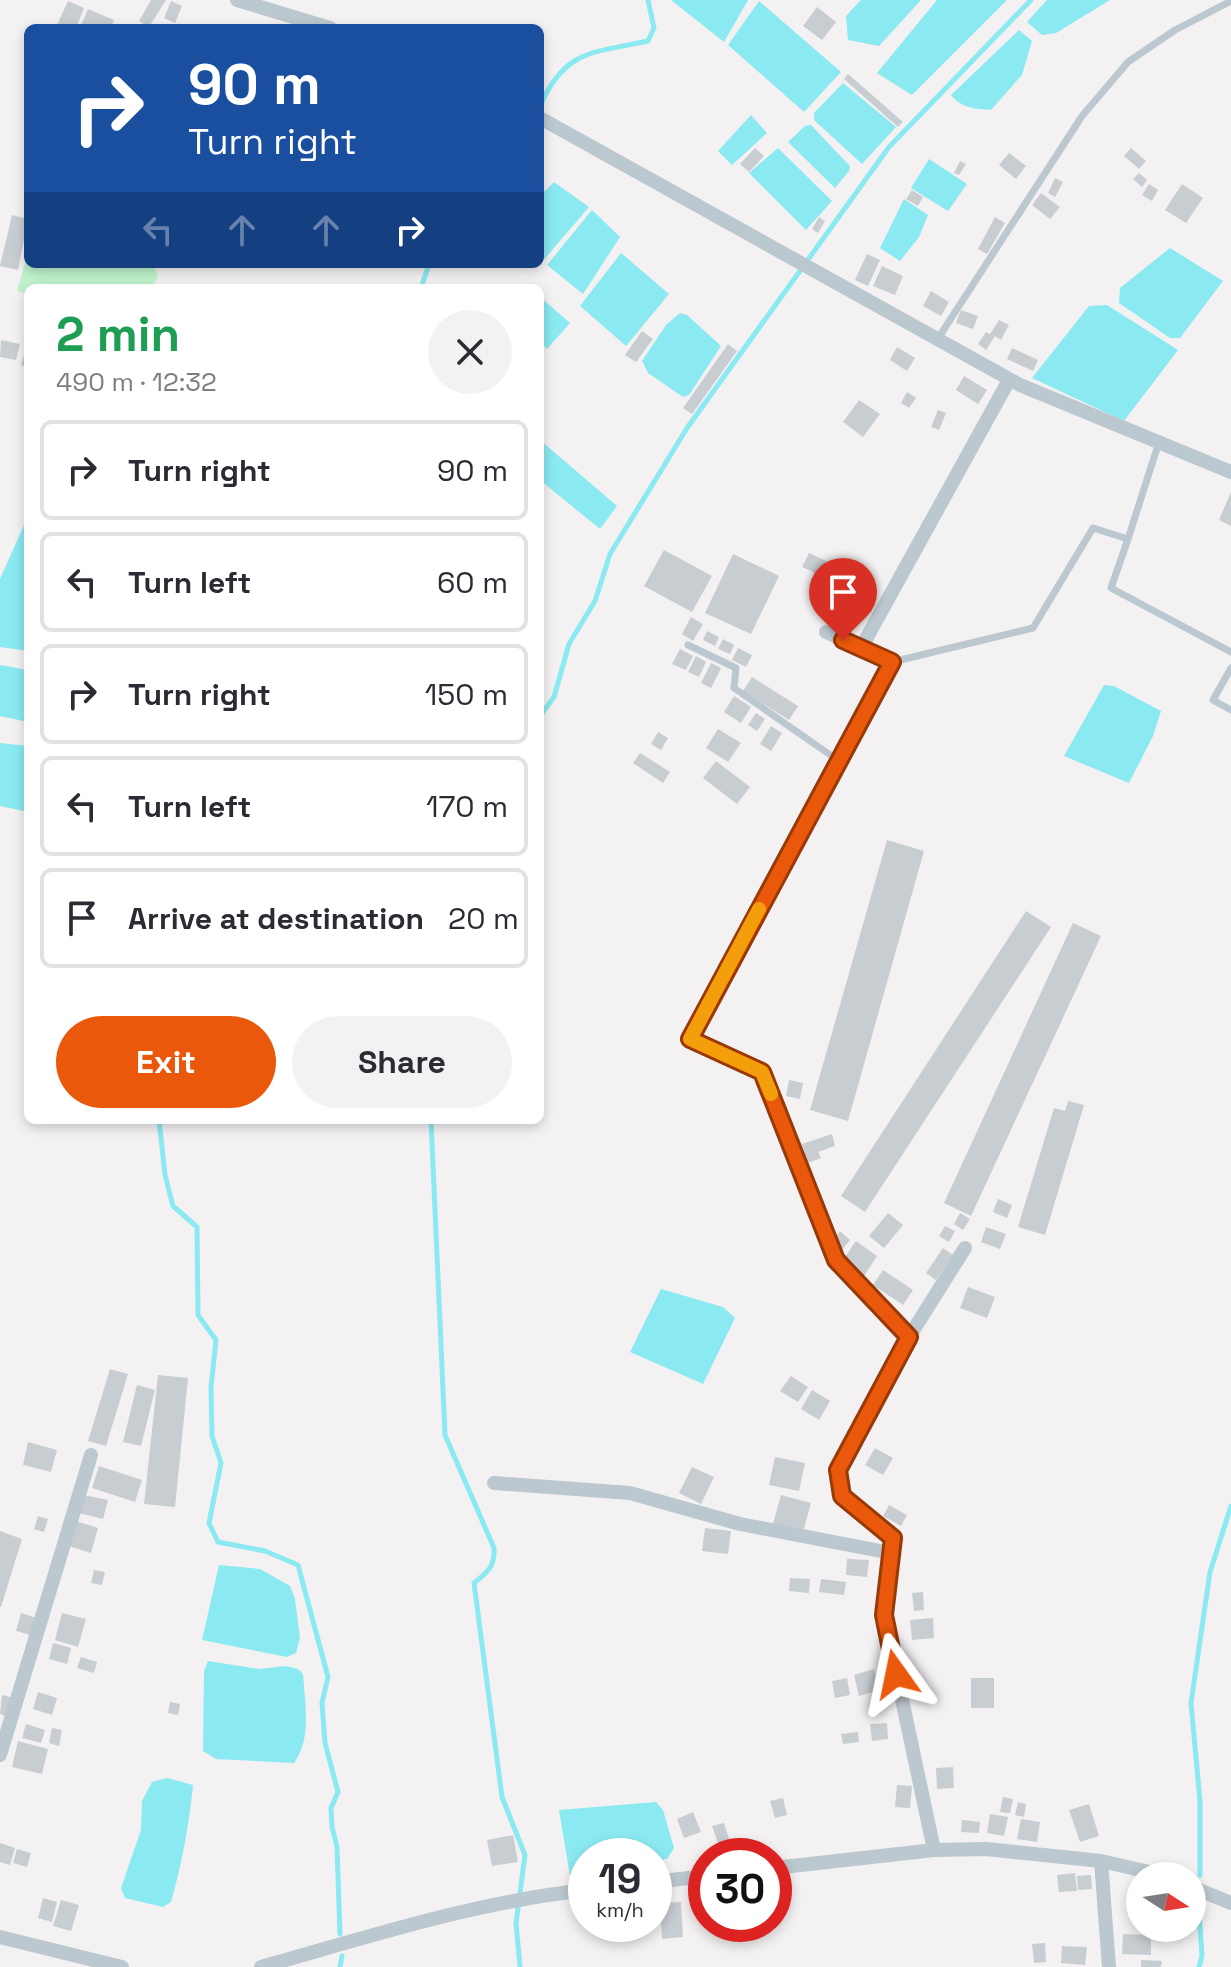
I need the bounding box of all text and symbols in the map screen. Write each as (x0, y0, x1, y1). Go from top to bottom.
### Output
text: 90 m (188, 49, 321, 120)
icon: right (56, 56, 160, 160)
text: Turn right (188, 119, 357, 165)
icon: left (136, 208, 180, 252)
icon: ahead (220, 208, 264, 252)
icon: ahead (304, 208, 348, 252)
icon: right (388, 208, 432, 252)
text: 2 min (56, 304, 180, 365)
button: close (428, 310, 512, 394)
text: 490 m · 12:32 (56, 365, 217, 399)
icon: right (60, 448, 104, 492)
text: Turn right (128, 451, 271, 490)
text: 90 m (437, 451, 508, 490)
pin (809, 558, 877, 640)
icon: left (60, 560, 104, 604)
text: Turn left (128, 563, 251, 602)
text: 60 m (437, 563, 508, 602)
icon: arrive (821, 570, 865, 614)
icon: right (60, 672, 104, 716)
text: Turn right (128, 675, 271, 714)
text: 150 m (425, 675, 508, 714)
icon: left (60, 784, 104, 828)
text: Turn left (128, 787, 251, 826)
text: 170 m (426, 787, 508, 826)
icon: arrive (60, 896, 104, 940)
text: Arrive at destination (128, 899, 424, 938)
text: 20 m (448, 899, 519, 938)
button: Exit (56, 1016, 276, 1108)
button: Share (292, 1016, 512, 1108)
position arrow (854, 1632, 938, 1716)
speed limit sign: 30 (688, 1838, 792, 1942)
text: 19 (599, 1854, 641, 1905)
north arrow (1126, 1862, 1206, 1942)
map controls (1126, 1862, 1206, 1942)
text: km/h (596, 1897, 644, 1923)

